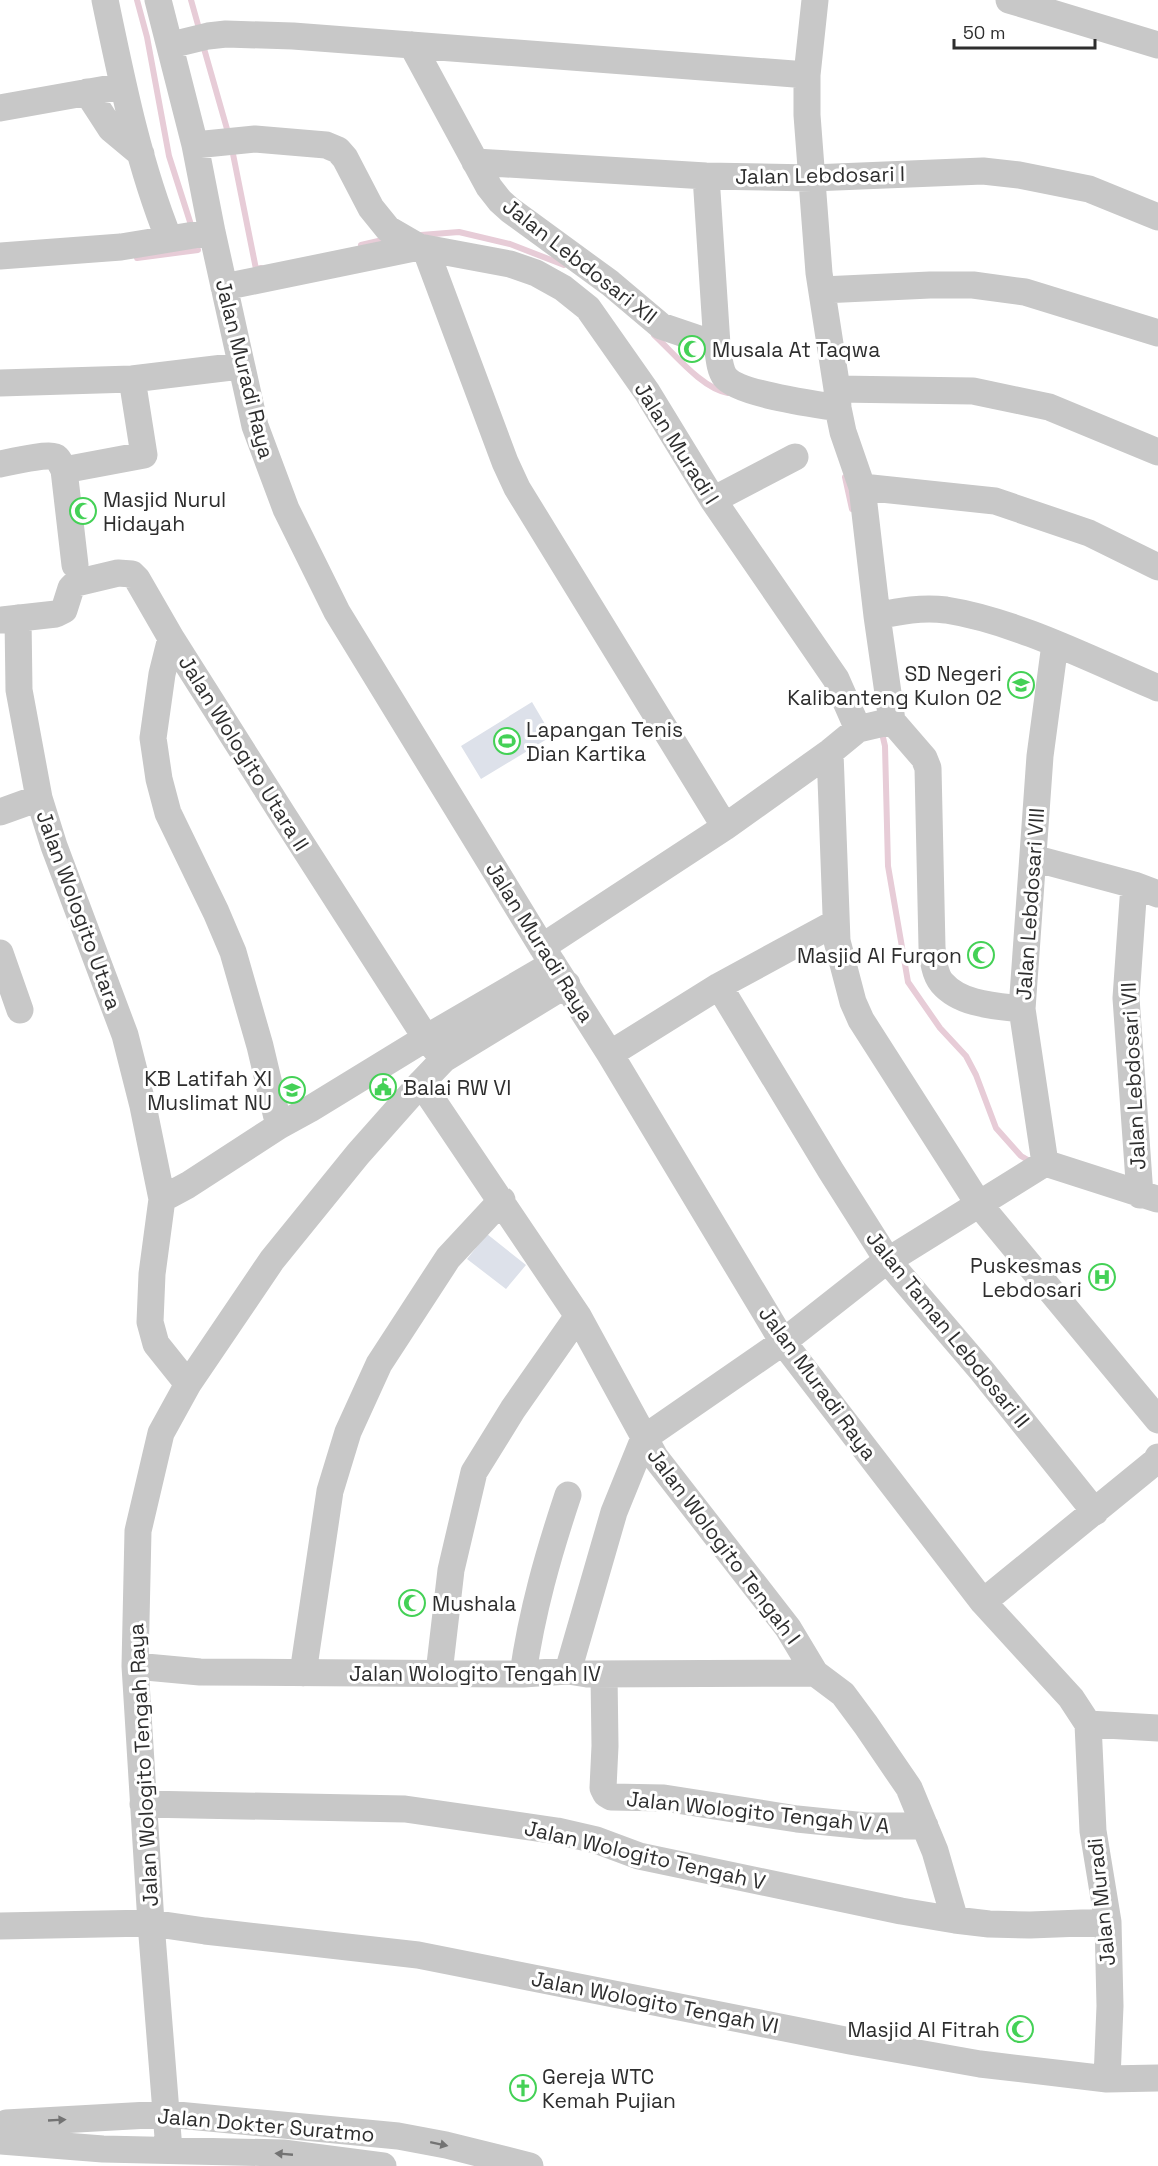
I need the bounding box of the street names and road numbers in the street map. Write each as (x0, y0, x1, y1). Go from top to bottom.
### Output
street label: Jalan Lebdosari I (735, 160, 905, 190)
street label: Jalan Lebdosari XII (497, 192, 663, 330)
street label: Jalan Muradi Raya (210, 276, 280, 462)
street label: Jalan Muradi I (629, 377, 725, 509)
street label: Jalan Wologito Utara II (173, 650, 315, 856)
street label: Jalan Wologito Utara (30, 807, 128, 1013)
street label: Jalan Lebdosari VIII (1010, 807, 1050, 1001)
street label: Jalan Muradi Raya (480, 857, 600, 1027)
street label: Jalan Lebdosari VII (1115, 982, 1151, 1170)
street label: Jalan Taman Lebdosari II (860, 1225, 1036, 1433)
street label: Jalan Muradi Raya (753, 1301, 883, 1465)
street label: Jalan Wologito Tengah I (641, 1443, 807, 1649)
street label: Jalan Wologito Tengah Raya (122, 1623, 164, 1907)
street label: Jalan Wologito Tengah IV (349, 1660, 601, 1687)
street label: Jalan Wologito Tengah V A (625, 1785, 891, 1839)
street label: Jalan Wologito Tengah V (522, 1814, 768, 1896)
street label: Jalan Muradi (1081, 1837, 1121, 1967)
street label: Jalan Wologito Tengah VI (529, 1965, 781, 2039)
street label: Jalan Dokter Suratmo (156, 2102, 376, 2148)

